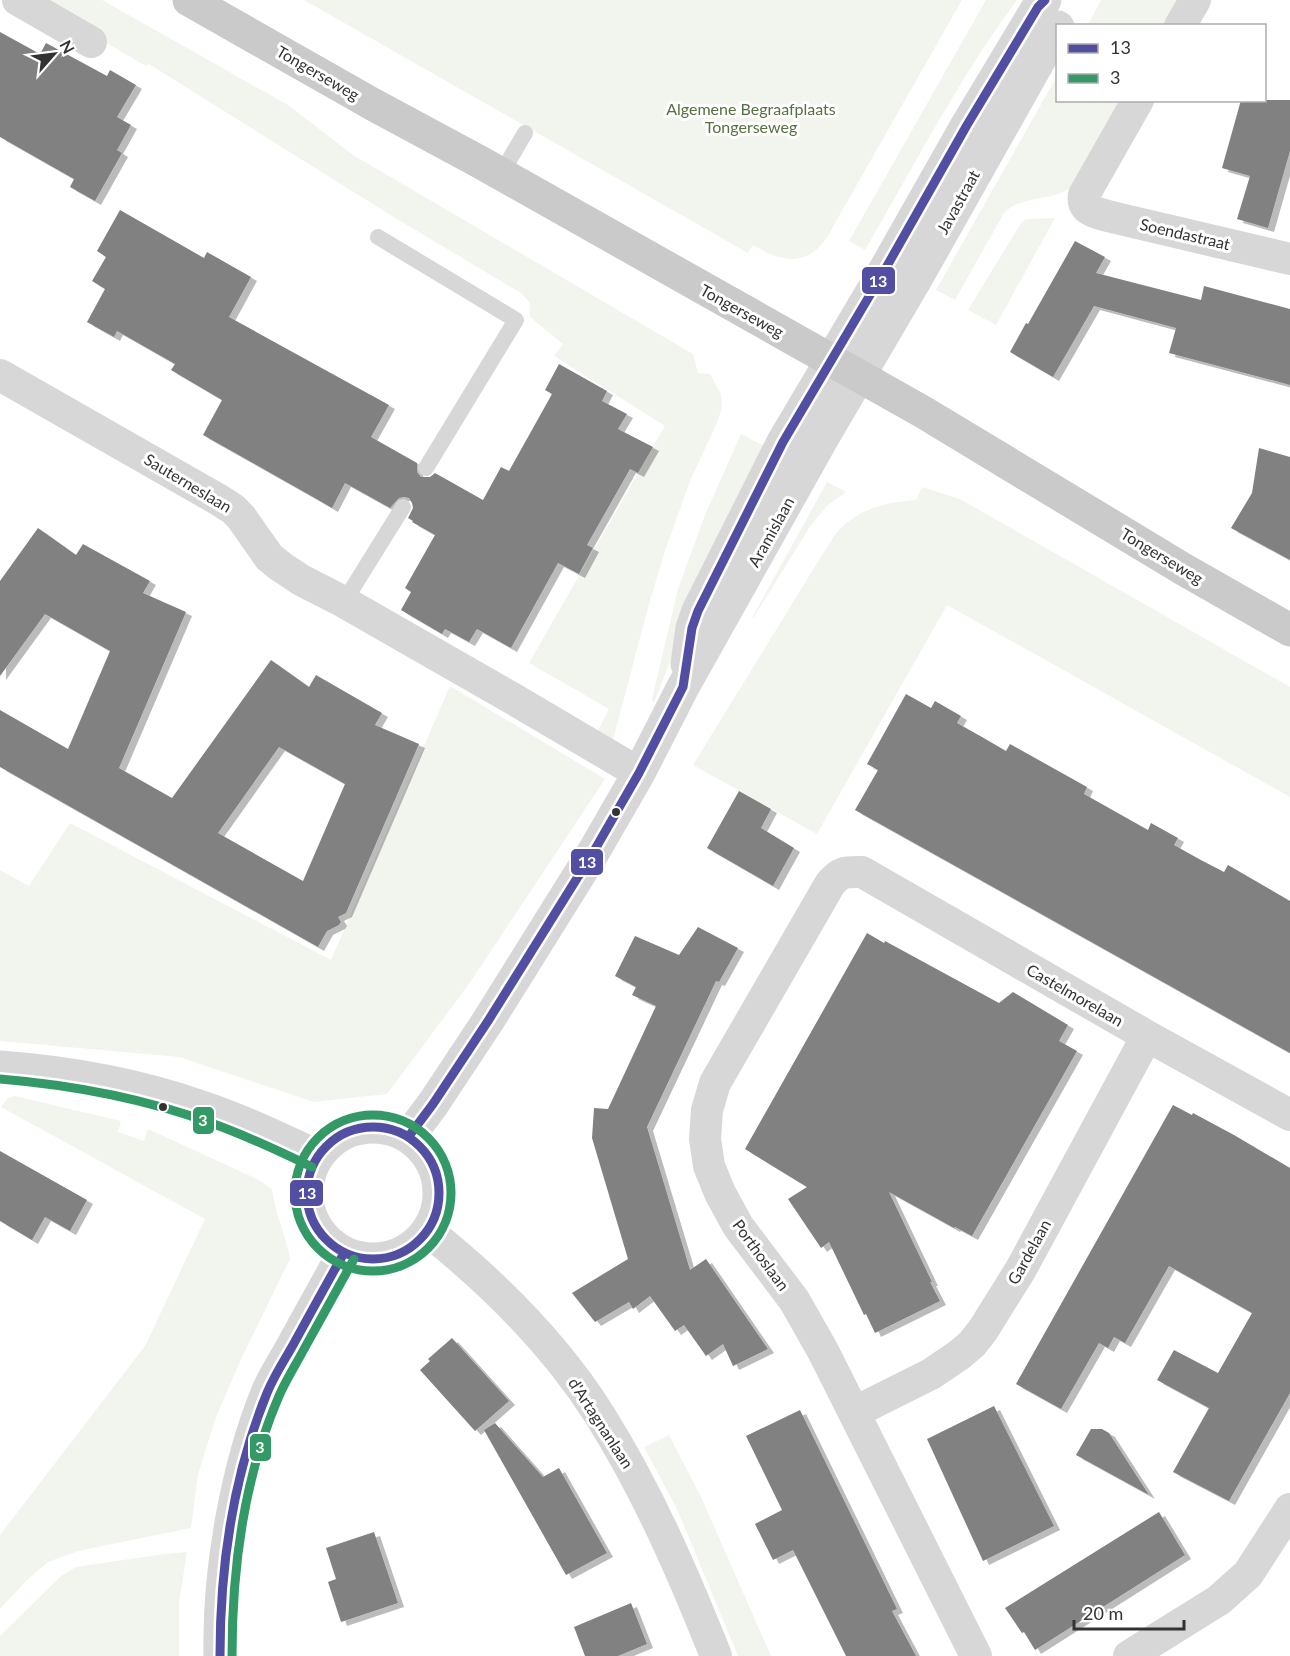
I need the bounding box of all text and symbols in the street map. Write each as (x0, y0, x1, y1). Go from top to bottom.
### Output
north arrow (24, 24, 84, 84)
legend (1056, 24, 1266, 102)
text: 13 (1110, 36, 1131, 58)
text: N (56, 37, 79, 57)
street label: Tongerseweg (273, 41, 363, 104)
text: 3 (1110, 66, 1120, 88)
park label: Algemene Begraafplaats Tongerseweg (666, 99, 836, 136)
street label: Javastraat (932, 166, 983, 237)
street label: Soendastraat (1138, 214, 1232, 253)
line badge: 13 (861, 266, 896, 295)
text: 13 (869, 271, 887, 290)
street label: Tongerseweg (697, 280, 787, 341)
street label: Sauterneslaan (141, 449, 235, 516)
street label: Aramislaan (744, 493, 798, 570)
street label: Tongerseweg (1118, 524, 1207, 588)
unlabelled marker (610, 806, 622, 818)
line badge: 13 (570, 848, 604, 876)
text: 13 (578, 852, 596, 871)
street label: Castelmorelaan (1024, 959, 1127, 1030)
unlabelled marker (157, 1101, 169, 1113)
line badge: 3 (192, 1106, 215, 1135)
text: 3 (198, 1110, 208, 1129)
line badge: 13 (289, 1179, 324, 1207)
text: 13 (298, 1183, 316, 1202)
street label: Porthoslaan (729, 1215, 794, 1294)
street label: Gardelaan (1003, 1216, 1054, 1287)
street label: d'Artagnanlaan (565, 1374, 638, 1472)
line badge: 3 (249, 1433, 272, 1462)
text: 3 (255, 1437, 265, 1456)
scale bar (1074, 1593, 1184, 1631)
text: 20 m (1083, 1602, 1123, 1624)

